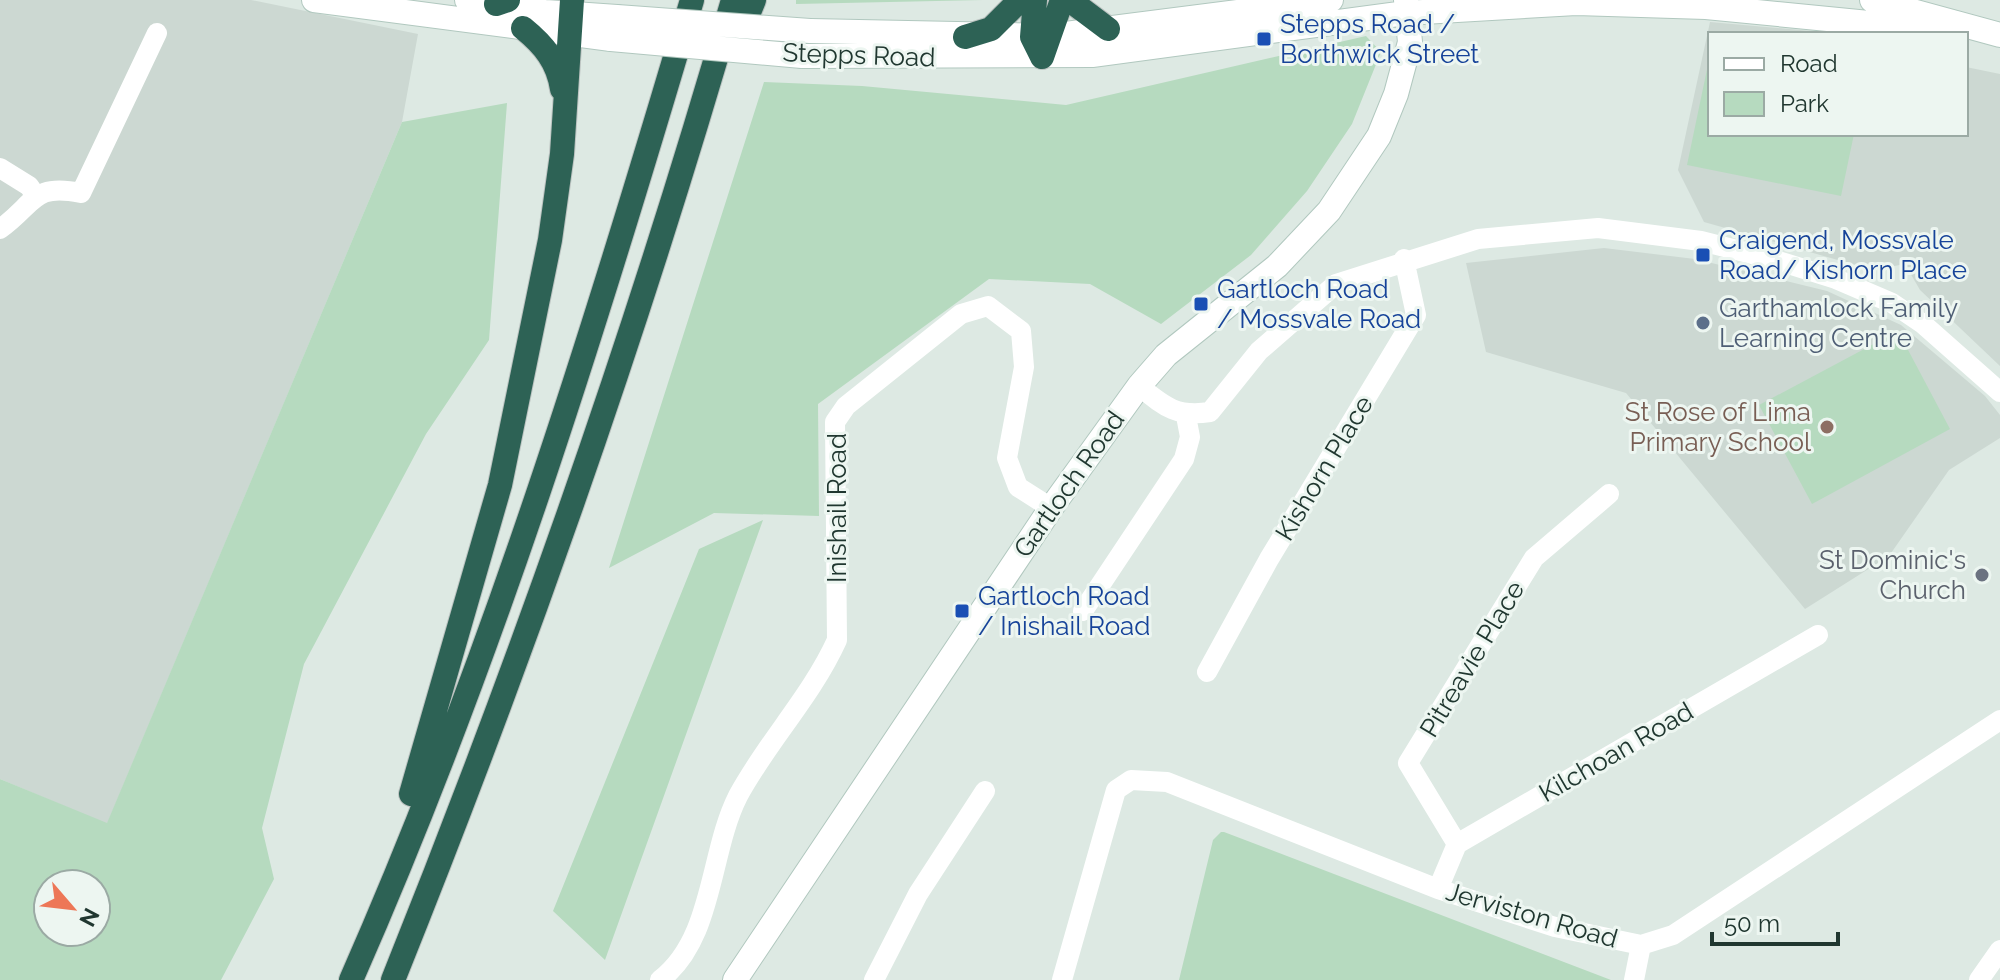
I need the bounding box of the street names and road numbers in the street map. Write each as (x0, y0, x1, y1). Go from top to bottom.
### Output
street label: Stepps Road (782, 37, 936, 73)
street label: Kishorn Place (1269, 390, 1379, 546)
street label: Gartloch Road (1008, 405, 1130, 563)
street label: Inishail Road (822, 433, 852, 583)
street label: Pitreavie Place (1414, 576, 1530, 742)
street label: Kilchoan Road (1534, 696, 1698, 808)
street label: Jerviston Road (1443, 876, 1621, 954)

